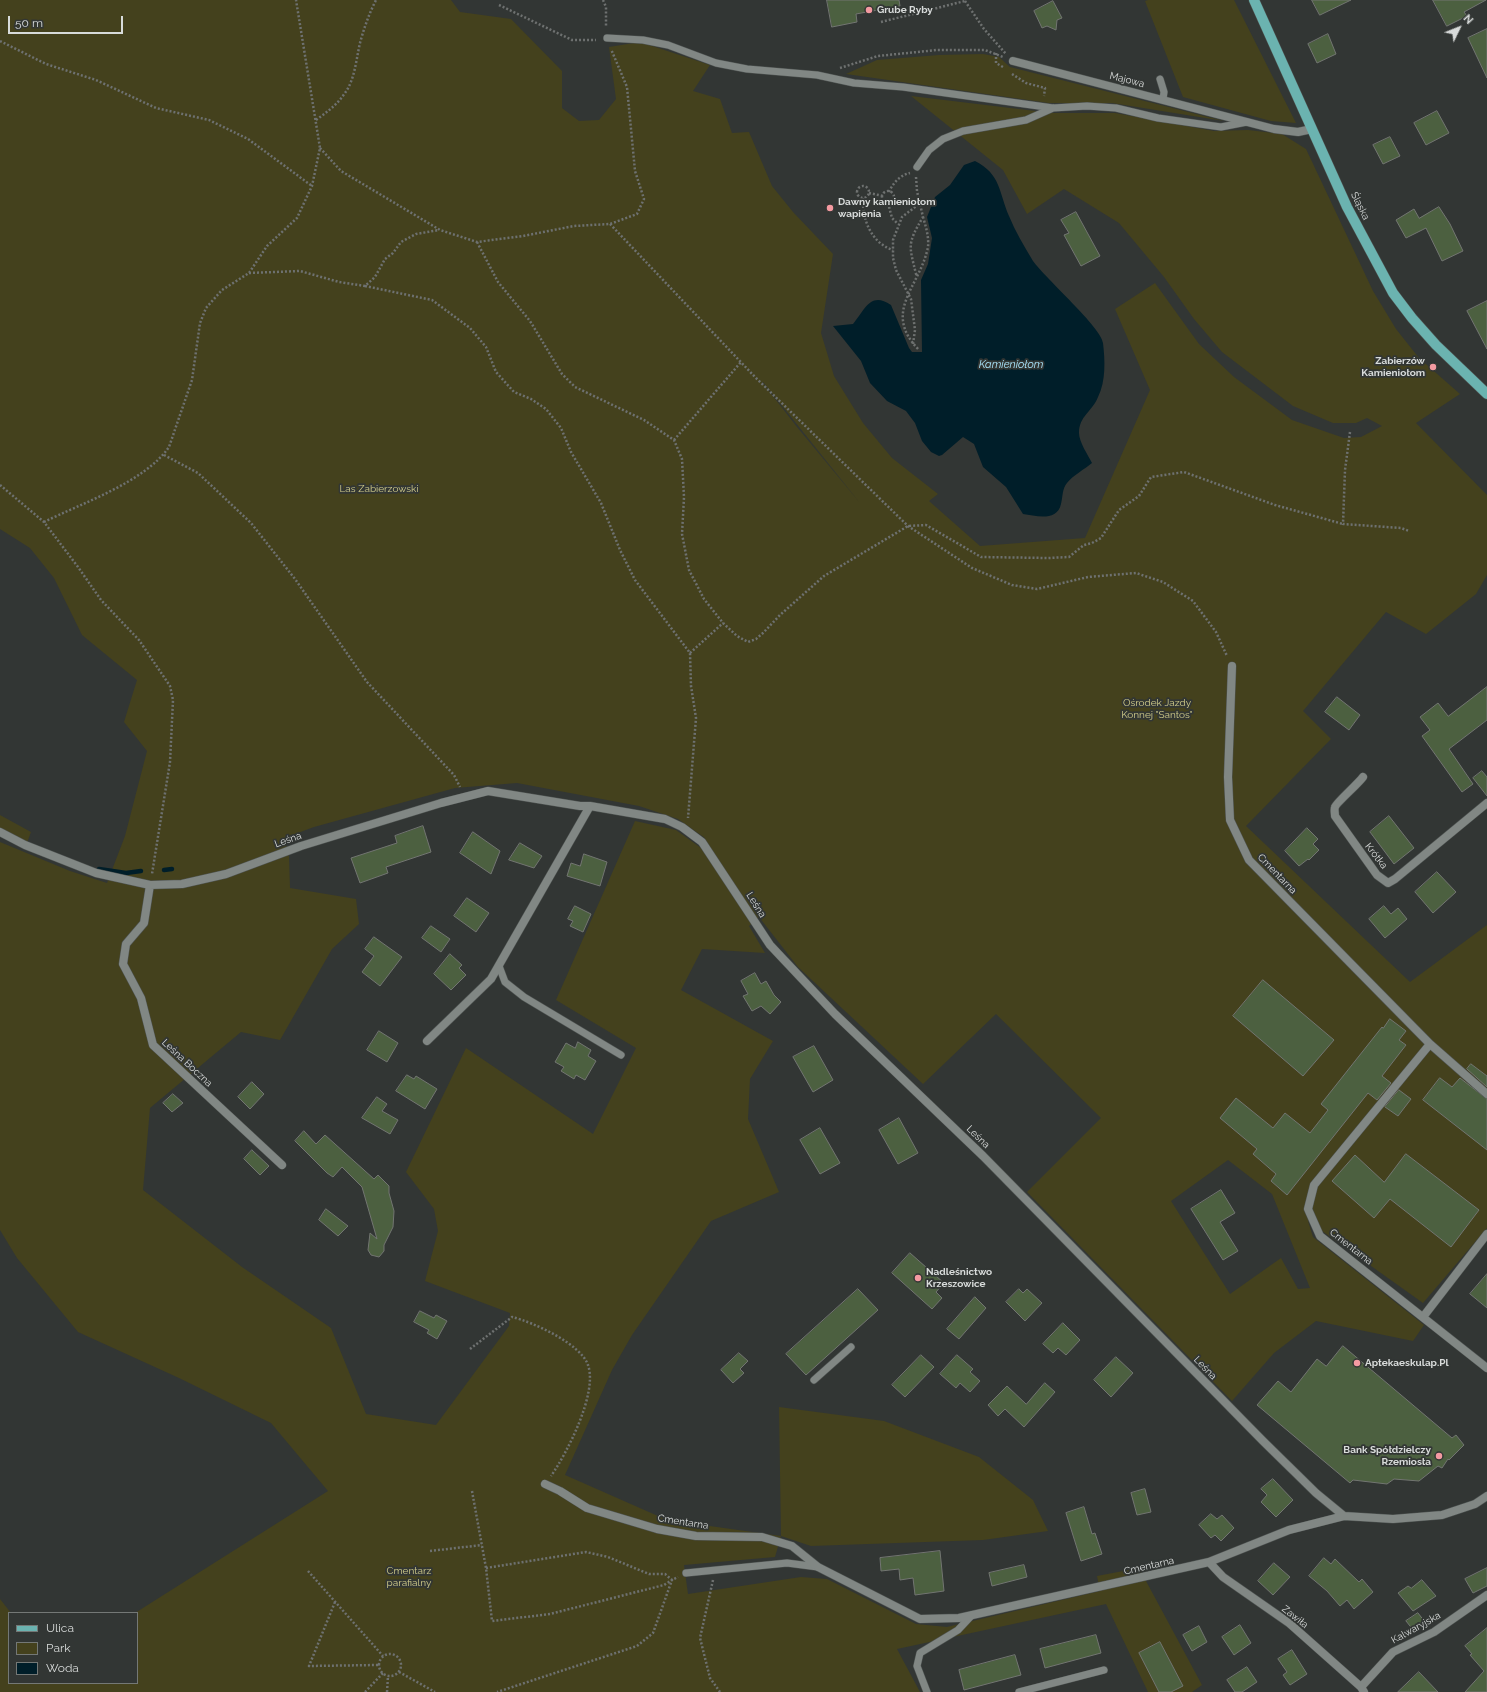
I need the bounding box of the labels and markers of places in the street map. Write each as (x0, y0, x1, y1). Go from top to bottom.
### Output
place label: Grube Ryby (877, 4, 933, 16)
marker: Grube Ryby (864, 5, 874, 15)
place label: Dawny kamieniołom wapienia (838, 196, 935, 220)
marker: Dawny kamieniołom wapienia (825, 203, 835, 213)
place label: Zabierzów Kamieniołom (1361, 355, 1425, 378)
marker: Zabierzów Kamieniołom (1428, 362, 1438, 372)
place label: Nadleśnictwo Krzeszowice (926, 1266, 992, 1290)
marker: Nadleśnictwo Krzeszowice (913, 1273, 923, 1283)
place label: Aptekaeskulap.Pl (1365, 1357, 1449, 1369)
marker: Aptekaeskulap.Pl (1352, 1358, 1362, 1368)
place label: Bank Spółdzielczy Rzemiosła (1343, 1444, 1431, 1468)
marker: Bank Spółdzielczy Rzemiosła (1434, 1451, 1444, 1461)

